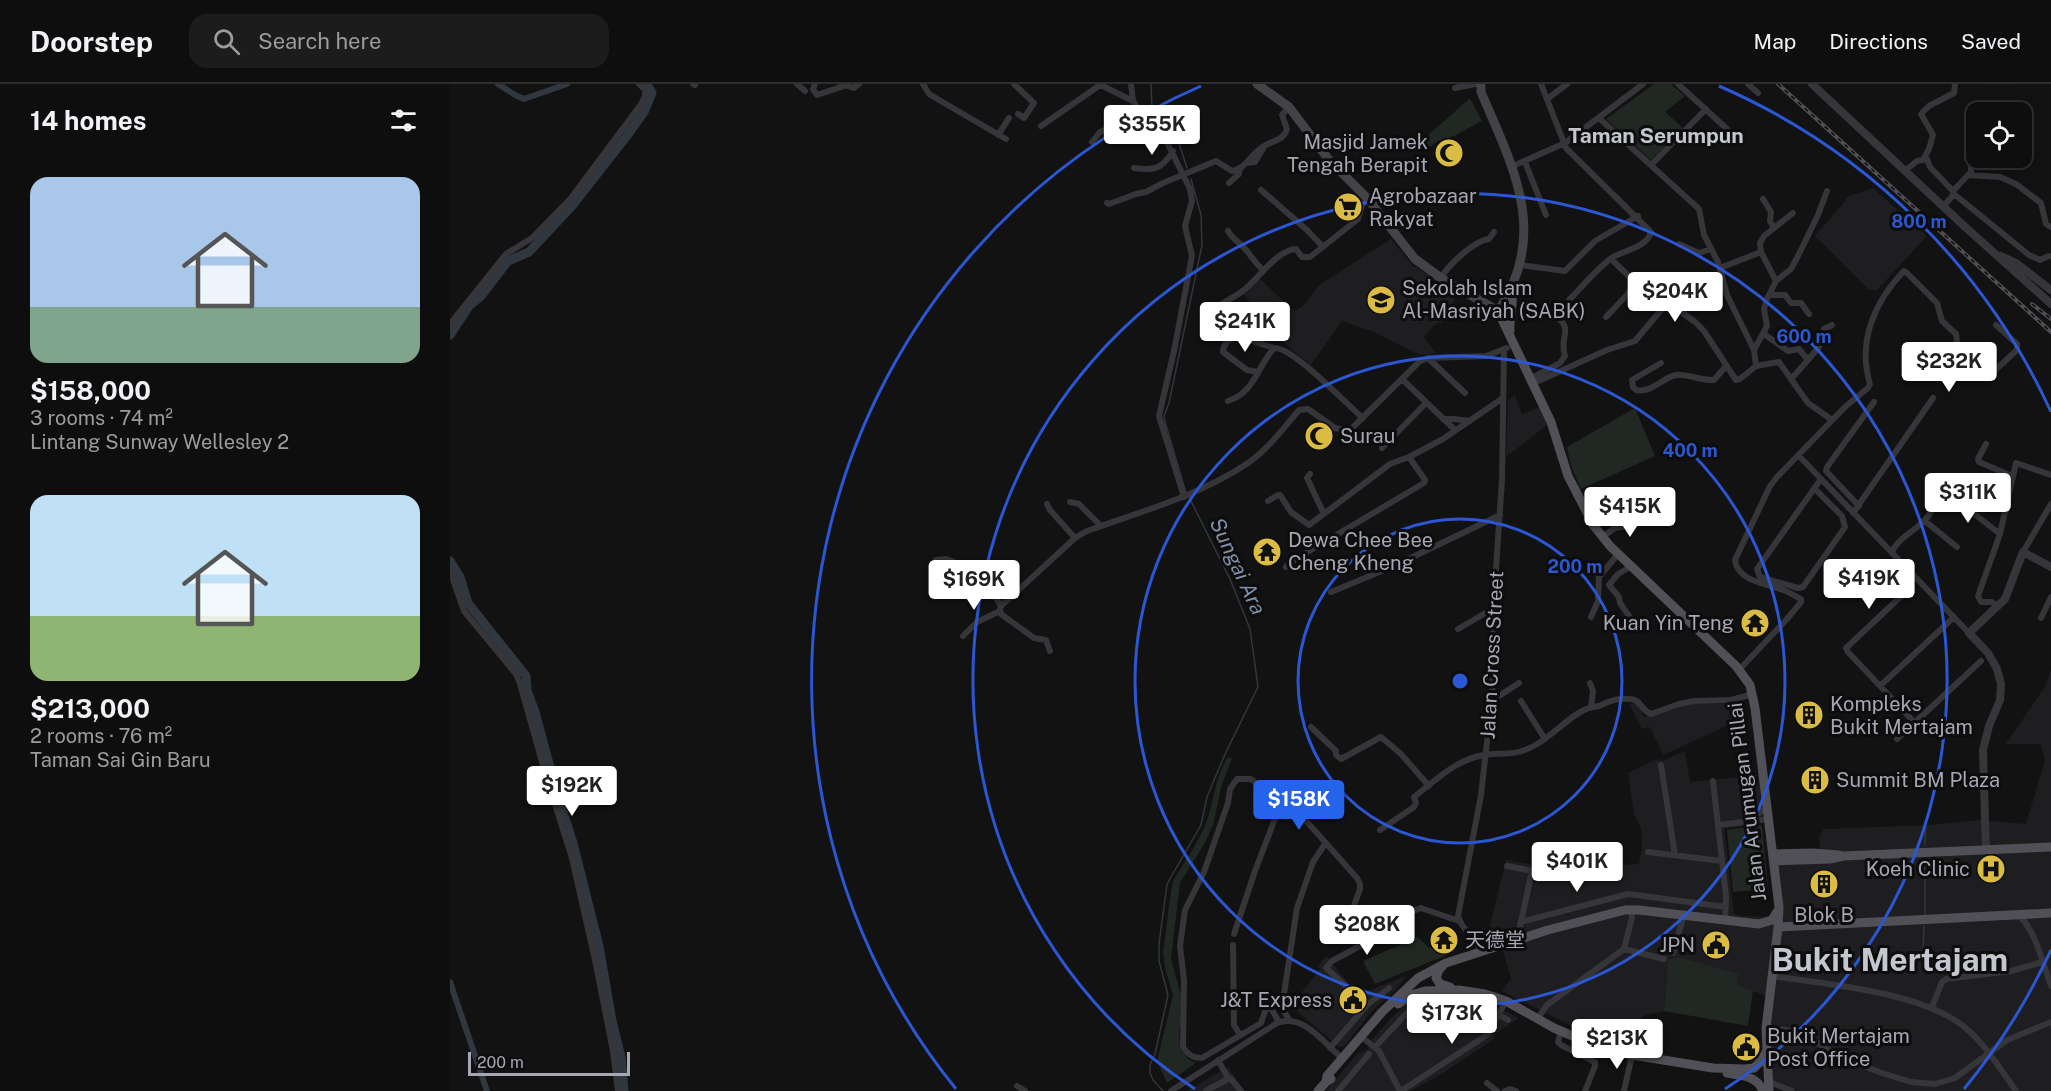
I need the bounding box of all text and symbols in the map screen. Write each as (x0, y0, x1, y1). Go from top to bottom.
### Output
search box (189, 14, 609, 68)
text: Doorstep (30, 25, 153, 58)
icon: search (210, 25, 243, 58)
text: Search here (258, 28, 381, 54)
text: Map (1754, 29, 1796, 54)
text: Directions (1829, 29, 1928, 54)
text: Saved (1961, 29, 2021, 54)
map controls (1966, 102, 2032, 168)
button: locate (1966, 102, 2032, 168)
icon: filters (387, 104, 420, 137)
text: 14 homes (30, 105, 146, 136)
pin: $355K (1110, 105, 1194, 156)
text: $355K (1118, 112, 1186, 136)
district label: Taman Serumpun (1568, 123, 1744, 148)
place label: Masjid Jamek Tengah Berapit (1287, 130, 1428, 177)
mosque icon: Masjid Jamek Tengah Berapit (1433, 137, 1465, 169)
place label: Agrobazaar Rakyat (1369, 184, 1477, 231)
supermarket icon: Agrobazaar Rakyat (1332, 191, 1364, 223)
text: 800 m (1891, 211, 1947, 232)
icon: home (171, 216, 279, 324)
pin: $204K (1633, 272, 1717, 323)
place label: Sekolah Islam Al-Masriyah (SABK) (1402, 276, 1586, 323)
text: $204K (1642, 279, 1708, 303)
school or university icon: Sekolah Islam Al-Masriyah (SABK) (1365, 284, 1397, 316)
pin: $241K (1203, 302, 1287, 353)
text: $241K (1214, 309, 1276, 333)
text: 600 m (1776, 326, 1832, 347)
pin: $232K (1907, 342, 1991, 393)
text: $232K (1916, 349, 1982, 373)
text: $158,000 (30, 375, 151, 406)
text: 3 rooms · 74 m² (30, 406, 173, 430)
mosque icon: Surau (1303, 420, 1335, 452)
place label: Surau (1340, 424, 1395, 448)
text: Lintang Sunway Wellesley 2 (30, 430, 289, 454)
text: 400 m (1662, 440, 1718, 461)
pin: $311K (1926, 473, 2010, 524)
text: $311K (1939, 480, 1997, 504)
pin: $415K (1588, 487, 1672, 538)
text: $415K (1598, 494, 1662, 518)
water label: Sungai Ara (1205, 514, 1271, 618)
place label: Dewa Chee Bee Cheng Kheng (1288, 528, 1433, 575)
icon: home (171, 534, 279, 642)
temple icon: Dewa Chee Bee Cheng Kheng (1251, 536, 1283, 568)
text: 200 m (1548, 556, 1602, 577)
pin: $419K (1827, 559, 1911, 610)
pin: $169K (932, 560, 1016, 611)
text: $419K (1838, 566, 1900, 590)
text: $169K (943, 567, 1005, 591)
street label: Jalan Cross Street (1476, 570, 1508, 740)
temple icon: Kuan Yin Teng (1739, 607, 1771, 639)
place label: Kuan Yin Teng (1603, 611, 1734, 635)
centre of rings (1450, 671, 1470, 691)
place label: Kompleks Bukit Mertajam (1830, 692, 1973, 739)
text: $213,000 (30, 693, 150, 724)
building icon: Kompleks Bukit Mertajam (1793, 699, 1825, 731)
street label: Jalan Arumugan Pillai (1723, 701, 1771, 903)
text: 2 rooms · 76 m² (30, 724, 172, 748)
text: Taman Sai Gin Baru (30, 748, 211, 772)
building icon: Summit BM Plaza (1799, 764, 1831, 796)
pin: $192K (530, 766, 614, 817)
place label: Summit BM Plaza (1836, 768, 2000, 792)
text: $192K (541, 773, 603, 797)
pin: $158K (1257, 780, 1341, 831)
text: $158K (1267, 787, 1331, 811)
pin: $401K (1535, 842, 1619, 893)
text: $401K (1546, 849, 1608, 873)
hospital icon: Koeh Clinic (1975, 853, 2007, 885)
place label: Koeh Clinic (1866, 857, 1970, 881)
building icon: Blok B (1808, 868, 1840, 900)
place label: Blok B (1794, 903, 1854, 927)
pin: $208K (1325, 905, 1409, 956)
text: $208K (1334, 912, 1400, 936)
temple icon: 天德堂 (1428, 924, 1460, 956)
place label: 天德堂 (1465, 928, 1525, 952)
public building icon: JPN (1700, 929, 1732, 961)
place label: JPN (1659, 933, 1695, 957)
district label: Bukit Mertajam (1772, 941, 2008, 978)
public building icon: J&T Express (1337, 984, 1369, 1016)
place label: J&T Express (1220, 988, 1332, 1012)
pin: $173K (1410, 994, 1494, 1045)
text: $173K (1421, 1001, 1483, 1025)
pin: $213K (1575, 1019, 1659, 1070)
place label: Bukit Mertajam Post Office (1767, 1024, 1910, 1071)
text: $213K (1586, 1026, 1648, 1050)
public building icon: Bukit Mertajam Post Office (1730, 1031, 1762, 1063)
scale bar (468, 1049, 630, 1076)
text: 200 m (477, 1053, 524, 1072)

